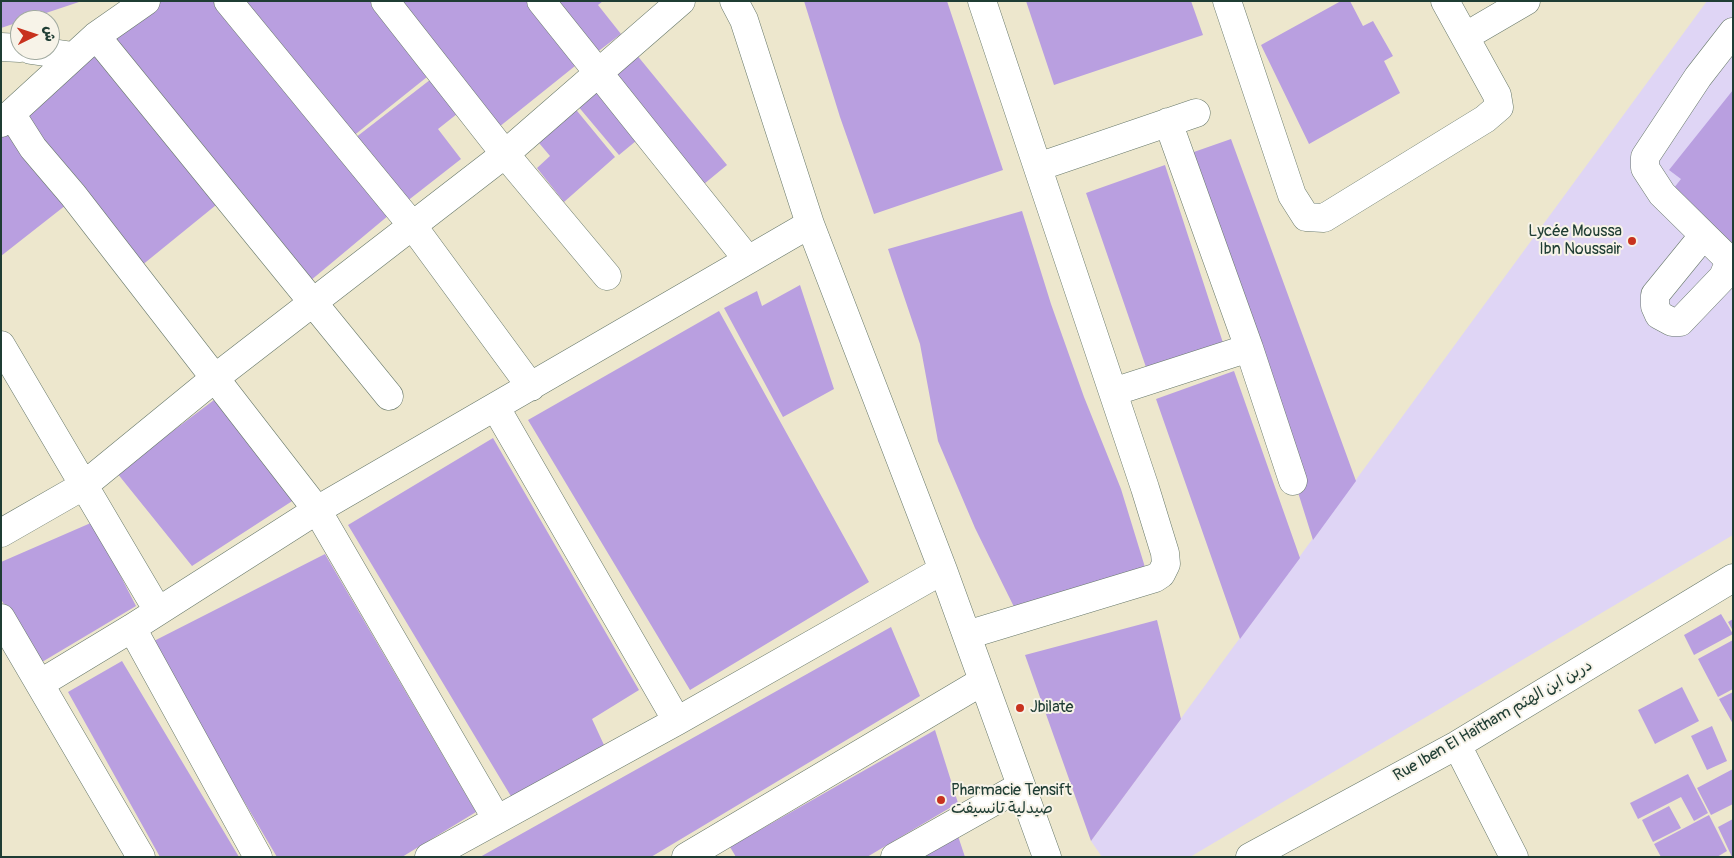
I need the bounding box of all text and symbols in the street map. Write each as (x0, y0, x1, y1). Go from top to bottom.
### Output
north arrow (10, 10, 60, 60)
text: ش (40, 26, 58, 42)
place label: Lycée Moussa Ibn Noussair (1528, 222, 1622, 260)
marker: Lycée Moussa Ibn Noussair (1626, 235, 1638, 247)
street label: Rue Iben El Haitham دربن ابن الهثم (1390, 656, 1596, 786)
place label: Jbilate (1030, 698, 1073, 718)
marker: Jbilate (1014, 702, 1026, 714)
place label: Pharmacie Tensift صيدلية تانسيفت (951, 781, 1072, 819)
marker: Pharmacie Tensift صيدلية تانسيفت (935, 794, 947, 806)

